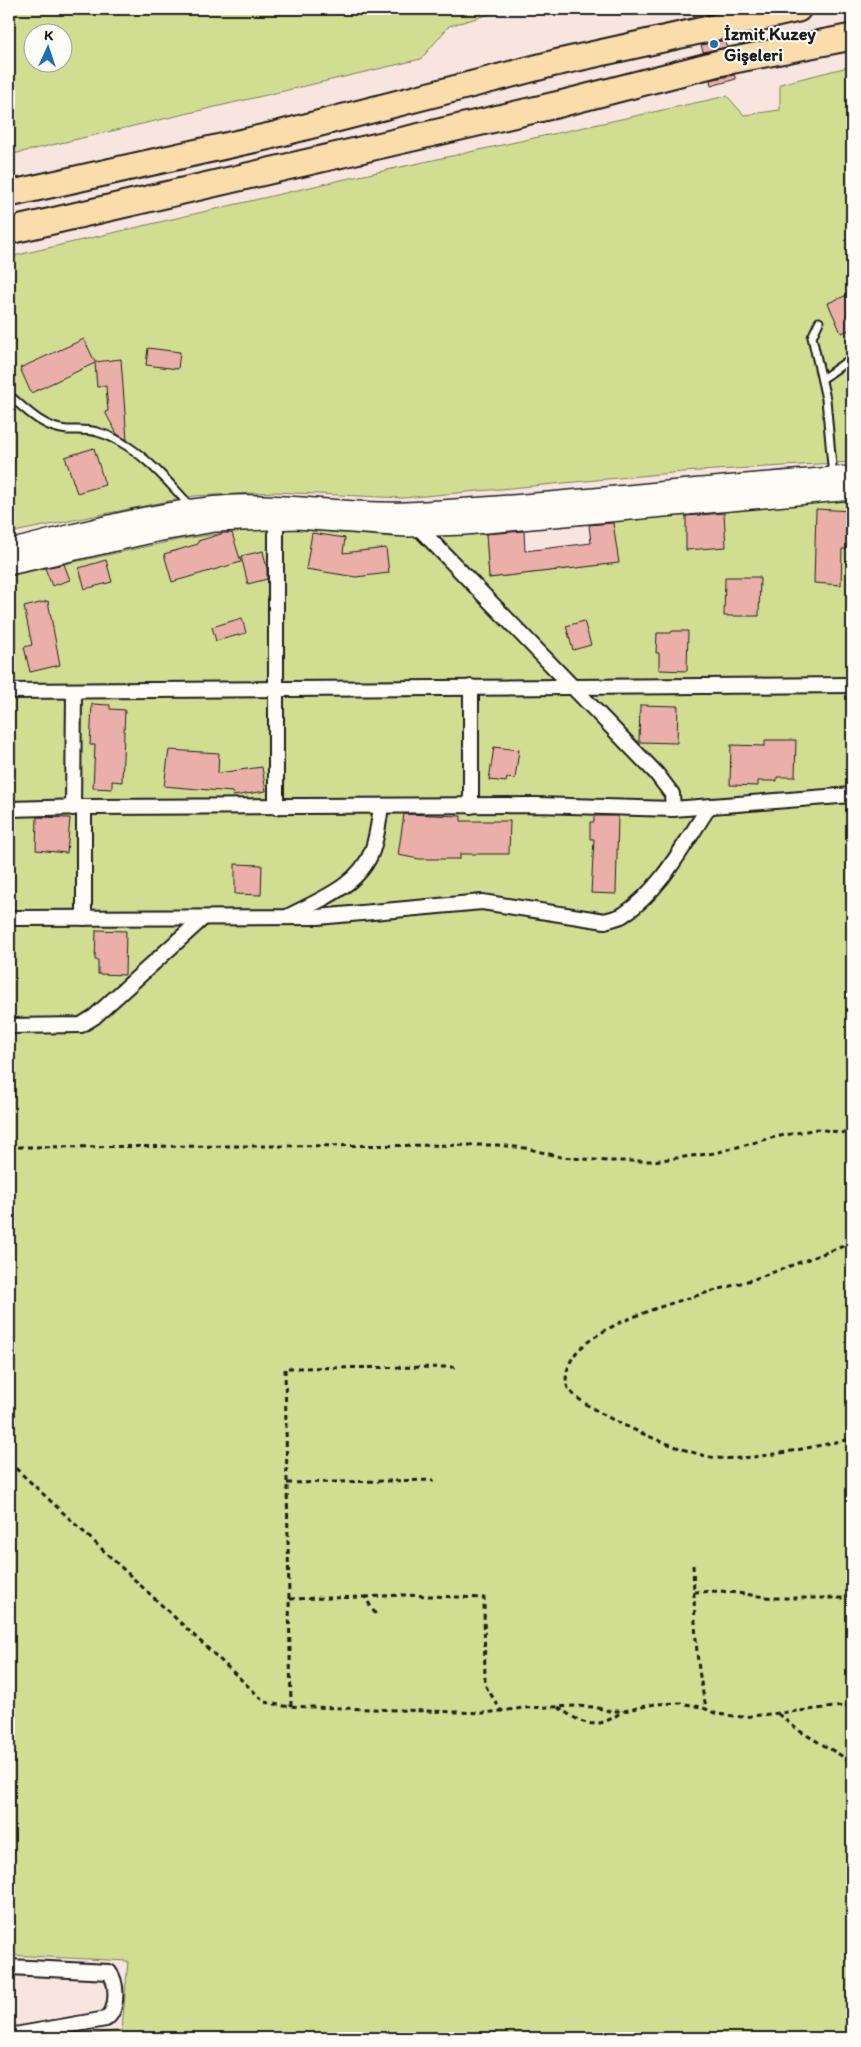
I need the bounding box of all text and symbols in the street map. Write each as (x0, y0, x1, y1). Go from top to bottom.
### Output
north arrow (22, 22, 72, 72)
place label: İzmit Kuzey Gişeleri (724, 23, 816, 66)
text: K (44, 27, 55, 44)
marker: İzmit Kuzey Gişeleri (708, 38, 720, 50)

